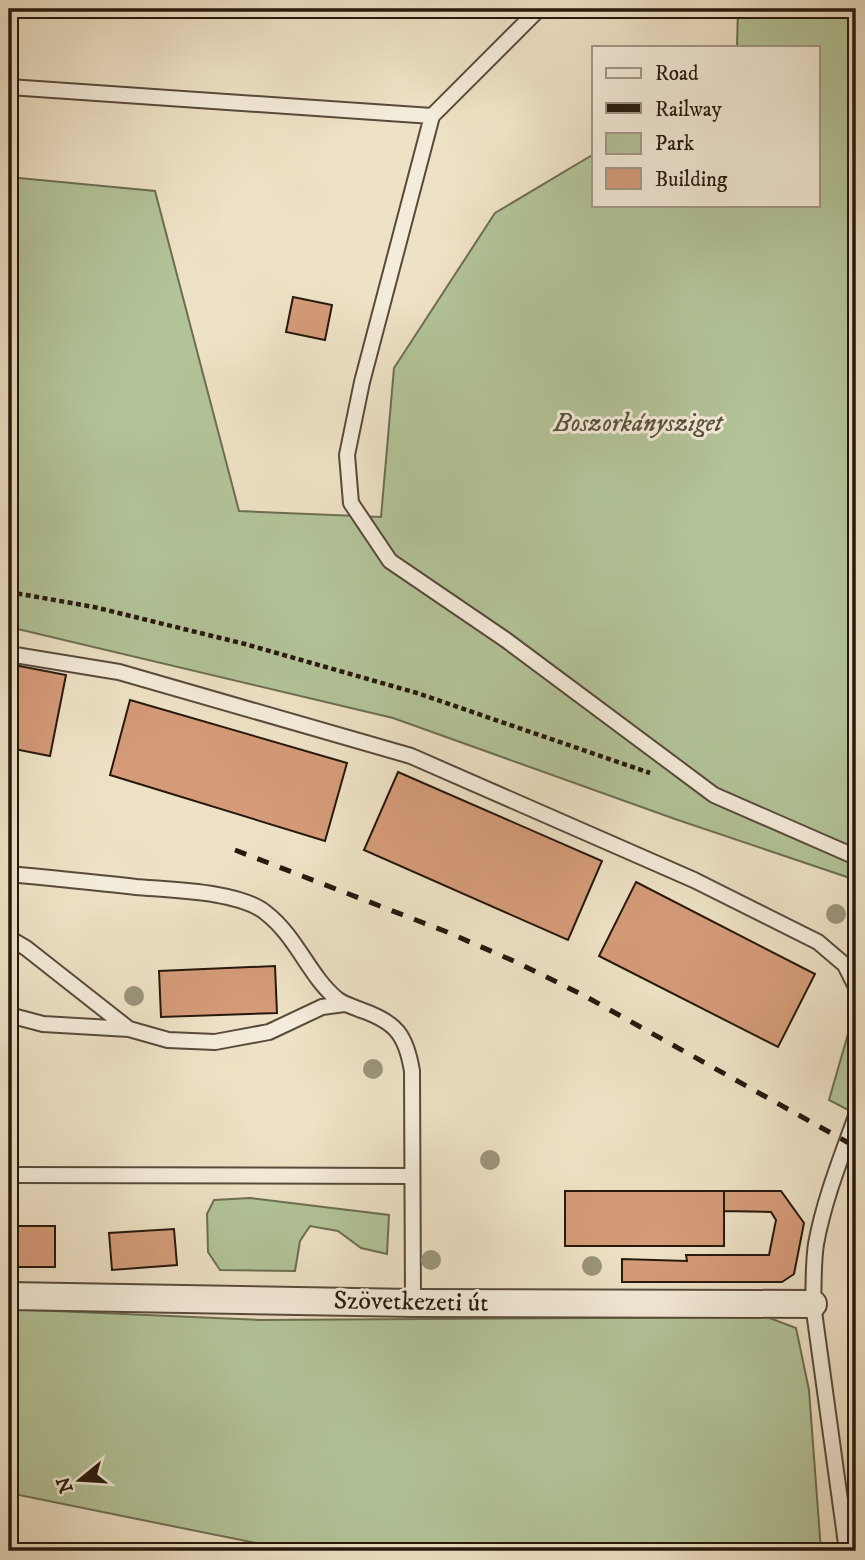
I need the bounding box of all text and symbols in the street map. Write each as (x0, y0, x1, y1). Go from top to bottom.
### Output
legend (592, 46, 820, 206)
text: Road (655, 61, 699, 87)
text: Railway (655, 97, 723, 123)
text: Park (655, 131, 695, 157)
text: Building (655, 167, 728, 193)
park label: Boszorkánysziget (553, 407, 725, 440)
street label: Szövetkezeti út (333, 1284, 489, 1320)
north arrow (46, 1444, 116, 1514)
text: N (52, 1473, 79, 1496)

